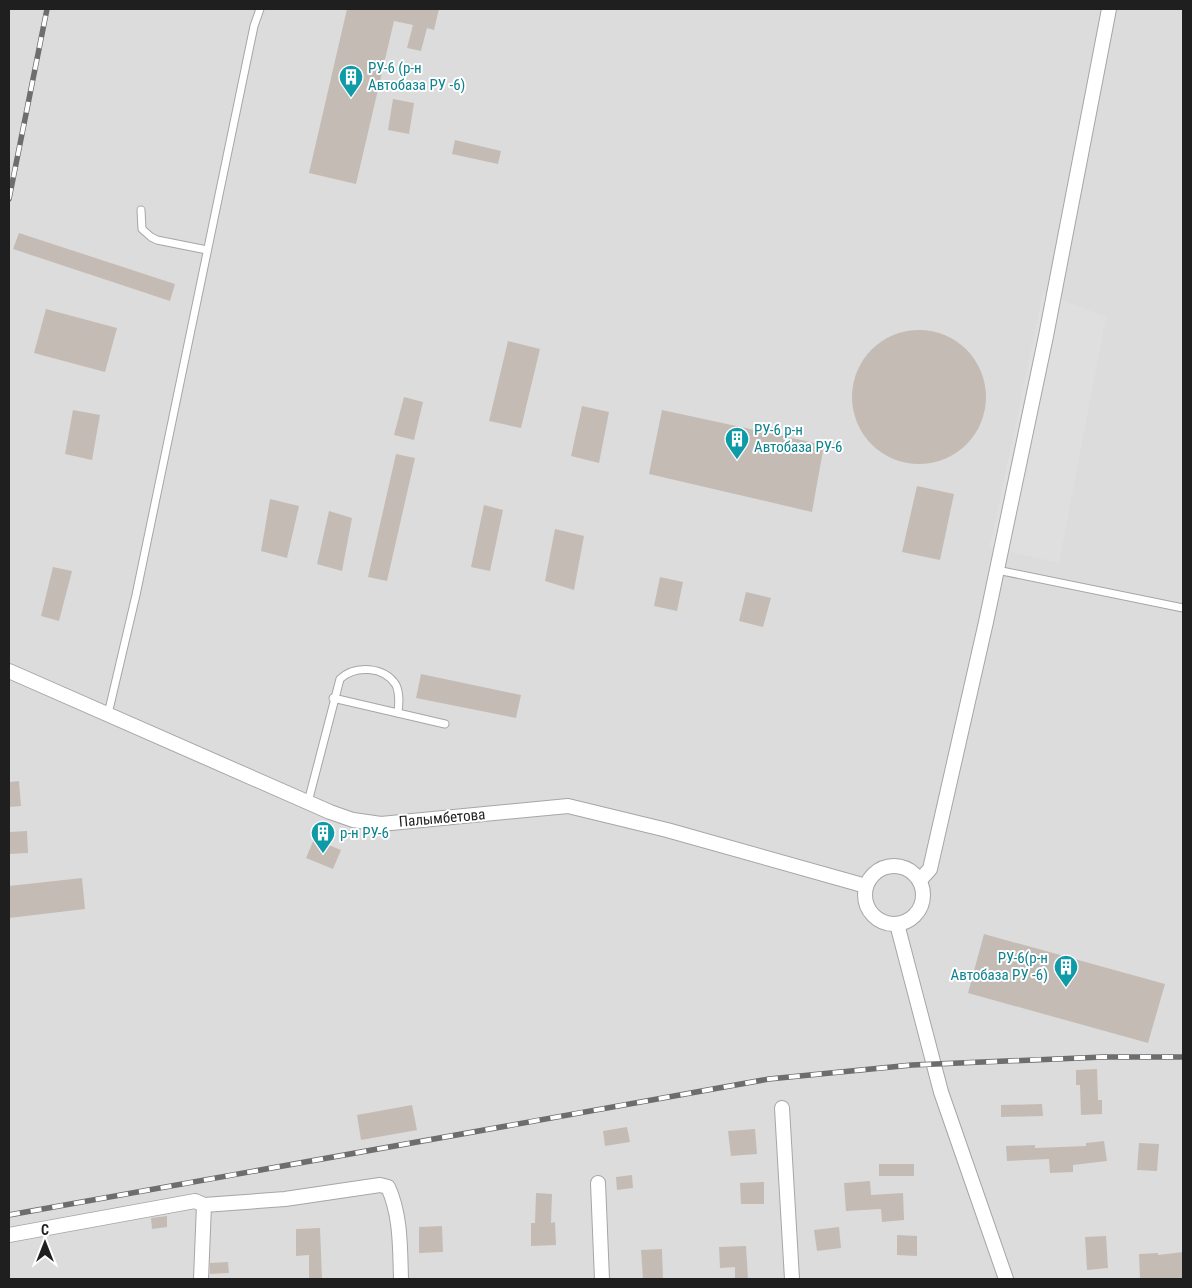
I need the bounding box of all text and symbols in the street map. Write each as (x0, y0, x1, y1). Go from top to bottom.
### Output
place label: РУ-6 (р-н Автобаза РУ -6) (368, 59, 465, 94)
building icon: РУ-6 (р-н Автобаза РУ -6) (338, 64, 364, 98)
place label: РУ-6 р-н Автобаза РУ-6 (754, 421, 842, 456)
building icon: РУ-6 р-н Автобаза РУ-6 (724, 426, 750, 460)
street label: Палымбетова (398, 805, 486, 831)
building icon: р-н РУ-6 (310, 820, 336, 854)
place label: р-н РУ-6 (340, 824, 389, 842)
place label: РУ-6(р-н Автобаза РУ -6) (951, 949, 1048, 984)
building icon: РУ-6(р-н Автобаза РУ -6) (1053, 954, 1079, 988)
north arrow (20, 1218, 70, 1268)
text: С (41, 1222, 49, 1238)

